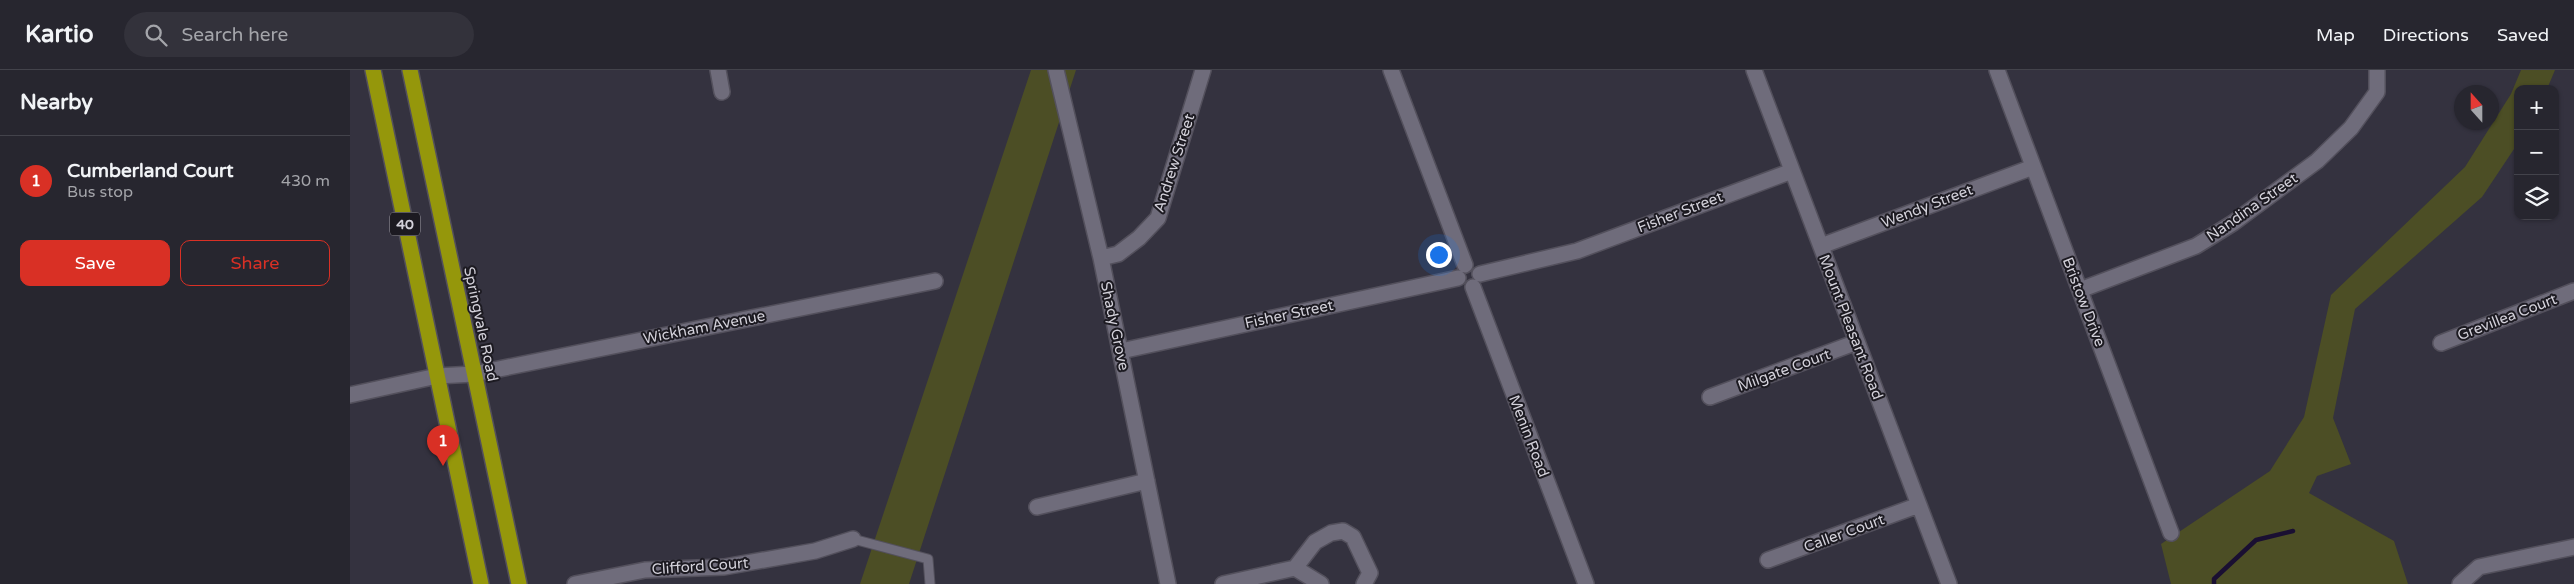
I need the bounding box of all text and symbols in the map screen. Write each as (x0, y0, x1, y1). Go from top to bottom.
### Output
search box (124, 12, 474, 57)
text: Kartio (25, 20, 94, 49)
icon: search (142, 21, 170, 49)
text: Search here (182, 24, 288, 46)
text: Map (2316, 24, 2355, 46)
text: Directions (2383, 24, 2469, 46)
text: Saved (2497, 24, 2549, 46)
north arrow (2454, 85, 2499, 130)
map controls (2514, 85, 2559, 220)
button: + (2514, 85, 2559, 130)
text: Nearby (20, 90, 93, 115)
street label: Andrew Street (1150, 111, 1198, 214)
button: − (2514, 130, 2559, 175)
text: Cumberland Court (67, 160, 234, 182)
street label: Nandina Street (2203, 169, 2301, 245)
text: 1 (31, 171, 41, 191)
text: 430 m (281, 171, 330, 191)
button: layers (2514, 175, 2559, 220)
street label: Wendy Street (1879, 180, 1975, 232)
text: Bus stop (67, 182, 133, 202)
street label: Fisher Street (1635, 187, 1726, 237)
road number: 40 (390, 212, 420, 236)
button: Save (20, 240, 170, 286)
button: Share (180, 240, 330, 286)
your location (1426, 242, 1452, 268)
street label: Mount Pleasant Road (1815, 252, 1887, 402)
street label: Bristow Drive (2059, 255, 2109, 349)
street label: Springvale Road (460, 265, 502, 383)
street label: Shady Grove (1097, 280, 1133, 372)
street label: Grevillea Court (2455, 290, 2560, 344)
street label: Fisher Street (1243, 296, 1335, 332)
street label: Wickham Avenue (641, 306, 767, 348)
street label: Milgate Court (1735, 345, 1833, 395)
street label: Menin Road (1505, 392, 1553, 480)
pin: 1 (427, 425, 459, 466)
street label: Caller Court (1801, 510, 1887, 556)
street label: Clifford Court (651, 554, 749, 578)

